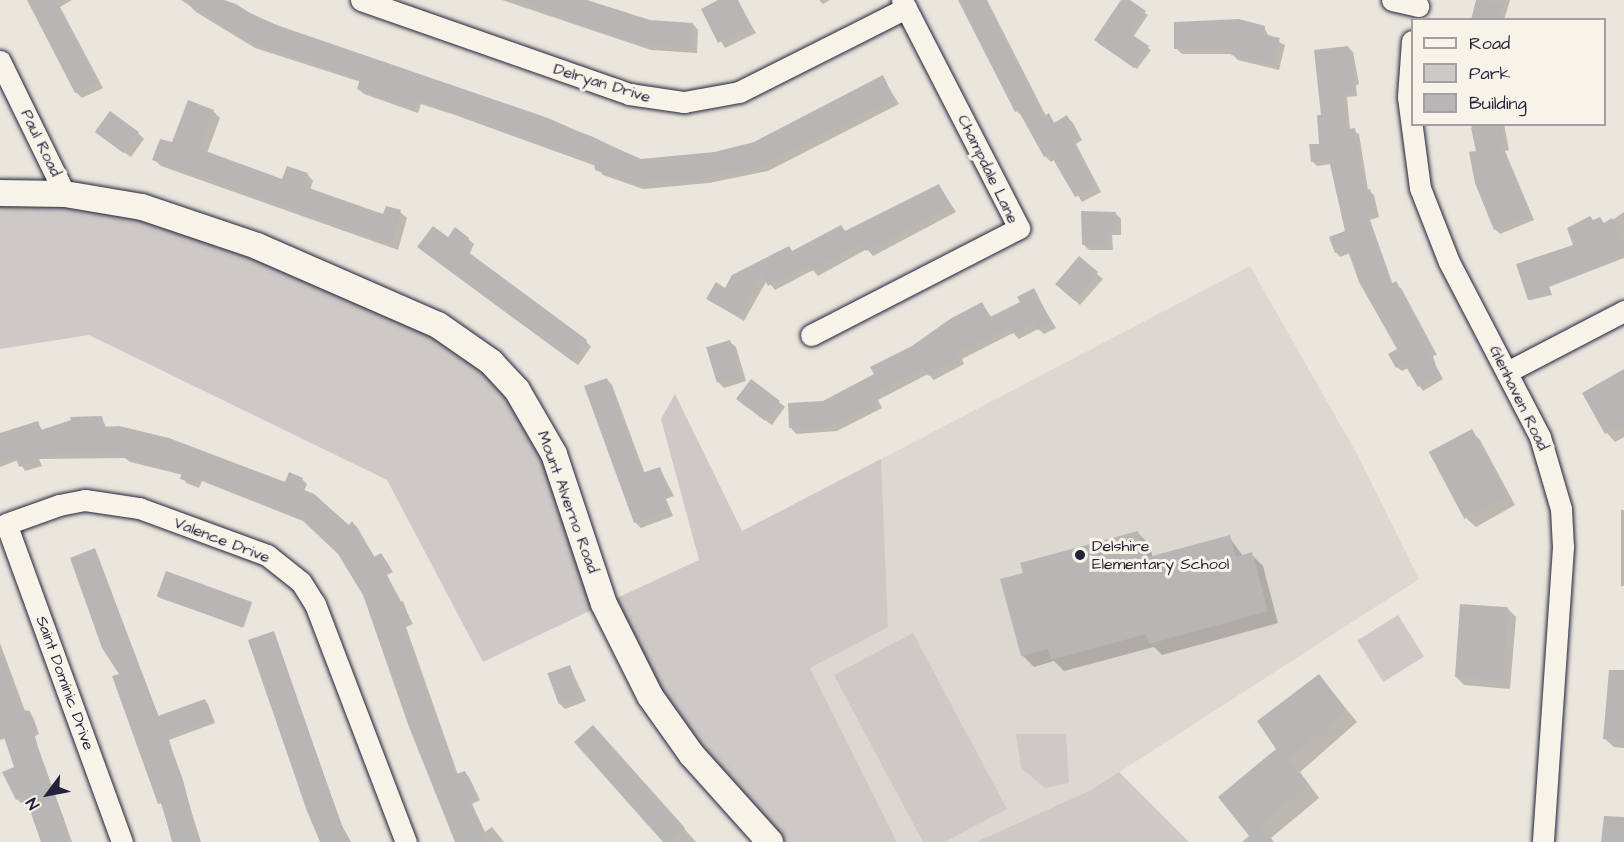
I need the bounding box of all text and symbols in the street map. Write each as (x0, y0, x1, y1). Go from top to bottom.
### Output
legend (1411, 18, 1606, 126)
text: Road (1469, 31, 1510, 56)
street label: Delryan Drive (551, 59, 653, 107)
text: Park (1469, 61, 1511, 86)
text: Building (1469, 91, 1527, 116)
street label: Paul Road (17, 106, 65, 180)
street label: Champdale Lane (953, 112, 1023, 226)
street label: Glenhaven Road (1485, 342, 1553, 454)
street label: Mount Alverno Road (533, 428, 603, 576)
street label: Valence Drive (171, 513, 273, 567)
place label: Delshire Elementary School (1092, 536, 1229, 574)
marker: Delshire Elementary School (1073, 548, 1087, 562)
street label: Saint Dominic Drive (32, 613, 98, 753)
north arrow (18, 764, 78, 824)
text: N (21, 793, 45, 814)

